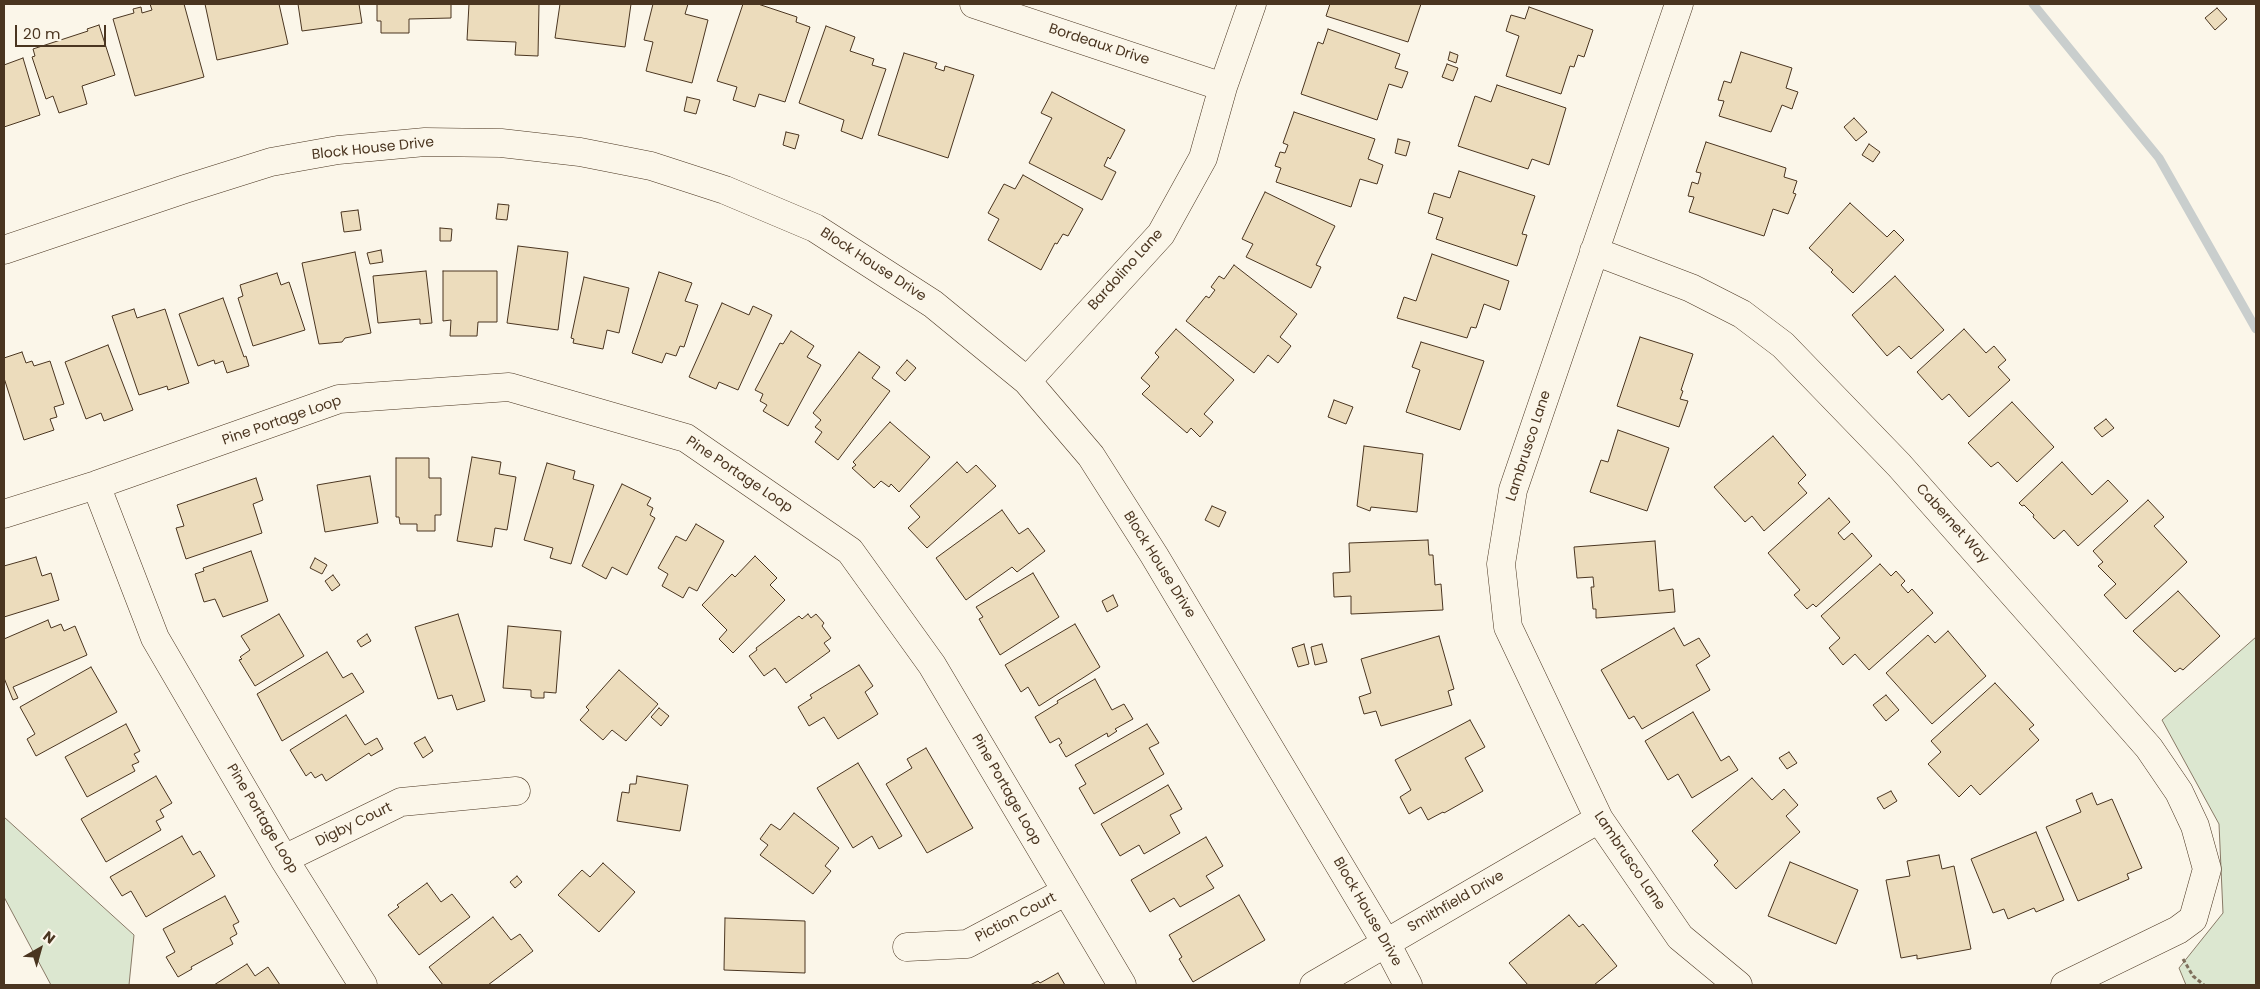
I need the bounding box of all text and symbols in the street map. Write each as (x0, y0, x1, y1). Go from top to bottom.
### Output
scale bar (18, 15, 109, 47)
street label: Bordeaux Drive (1047, 21, 1151, 69)
text: 20 m (23, 23, 61, 44)
street label: Block House Drive (311, 134, 435, 164)
street label: Block House Drive (817, 224, 929, 306)
street label: Bardolino Lane (1085, 226, 1167, 314)
street label: Lambrusco Lane (1503, 389, 1555, 503)
street label: Pine Portage Loop (220, 393, 344, 449)
street label: Pine Portage Loop (682, 433, 796, 517)
street label: Cabernet Way (1912, 481, 1992, 567)
street label: Block House Drive (1119, 508, 1199, 622)
street label: Pine Portage Loop (967, 732, 1045, 848)
street label: Pine Portage Loop (223, 761, 301, 877)
street label: Digby Court (313, 799, 395, 851)
street label: Lambrusco Lane (1590, 809, 1668, 913)
street label: Block House Drive (1329, 855, 1405, 969)
street label: Smithfield Drive (1405, 868, 1507, 936)
street label: Piction Court (973, 890, 1059, 946)
north arrow (15, 924, 65, 974)
text: N (39, 926, 60, 948)

